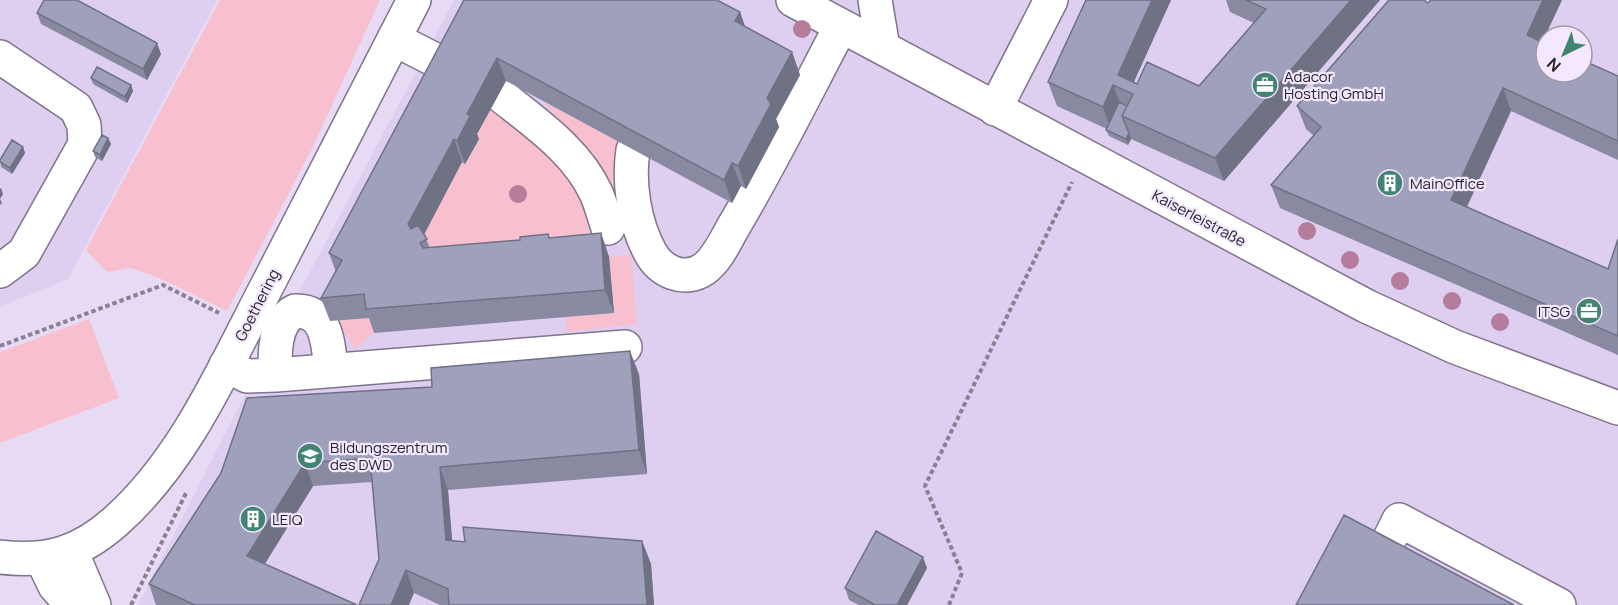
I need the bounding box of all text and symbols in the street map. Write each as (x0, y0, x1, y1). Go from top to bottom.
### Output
north arrow (1534, 24, 1594, 84)
text: N (1542, 53, 1565, 77)
place label: Adacor Hosting GmbH (1284, 66, 1384, 104)
office icon: Adacor Hosting GmbH (1250, 70, 1280, 100)
building icon: MainOffice (1375, 168, 1405, 198)
place label: MainOffice (1410, 173, 1485, 194)
street label: Kaiserleistraße (1148, 184, 1250, 252)
street label: Goethering (230, 265, 284, 345)
office icon: ITSG (1574, 296, 1604, 326)
place label: ITSG (1538, 301, 1570, 322)
place label: Bildungszentrum des DWD (330, 437, 448, 475)
school or university icon: Bildungszentrum des DWD (295, 441, 325, 471)
building icon: LEIQ (238, 504, 268, 534)
place label: LEIQ (272, 509, 303, 530)

